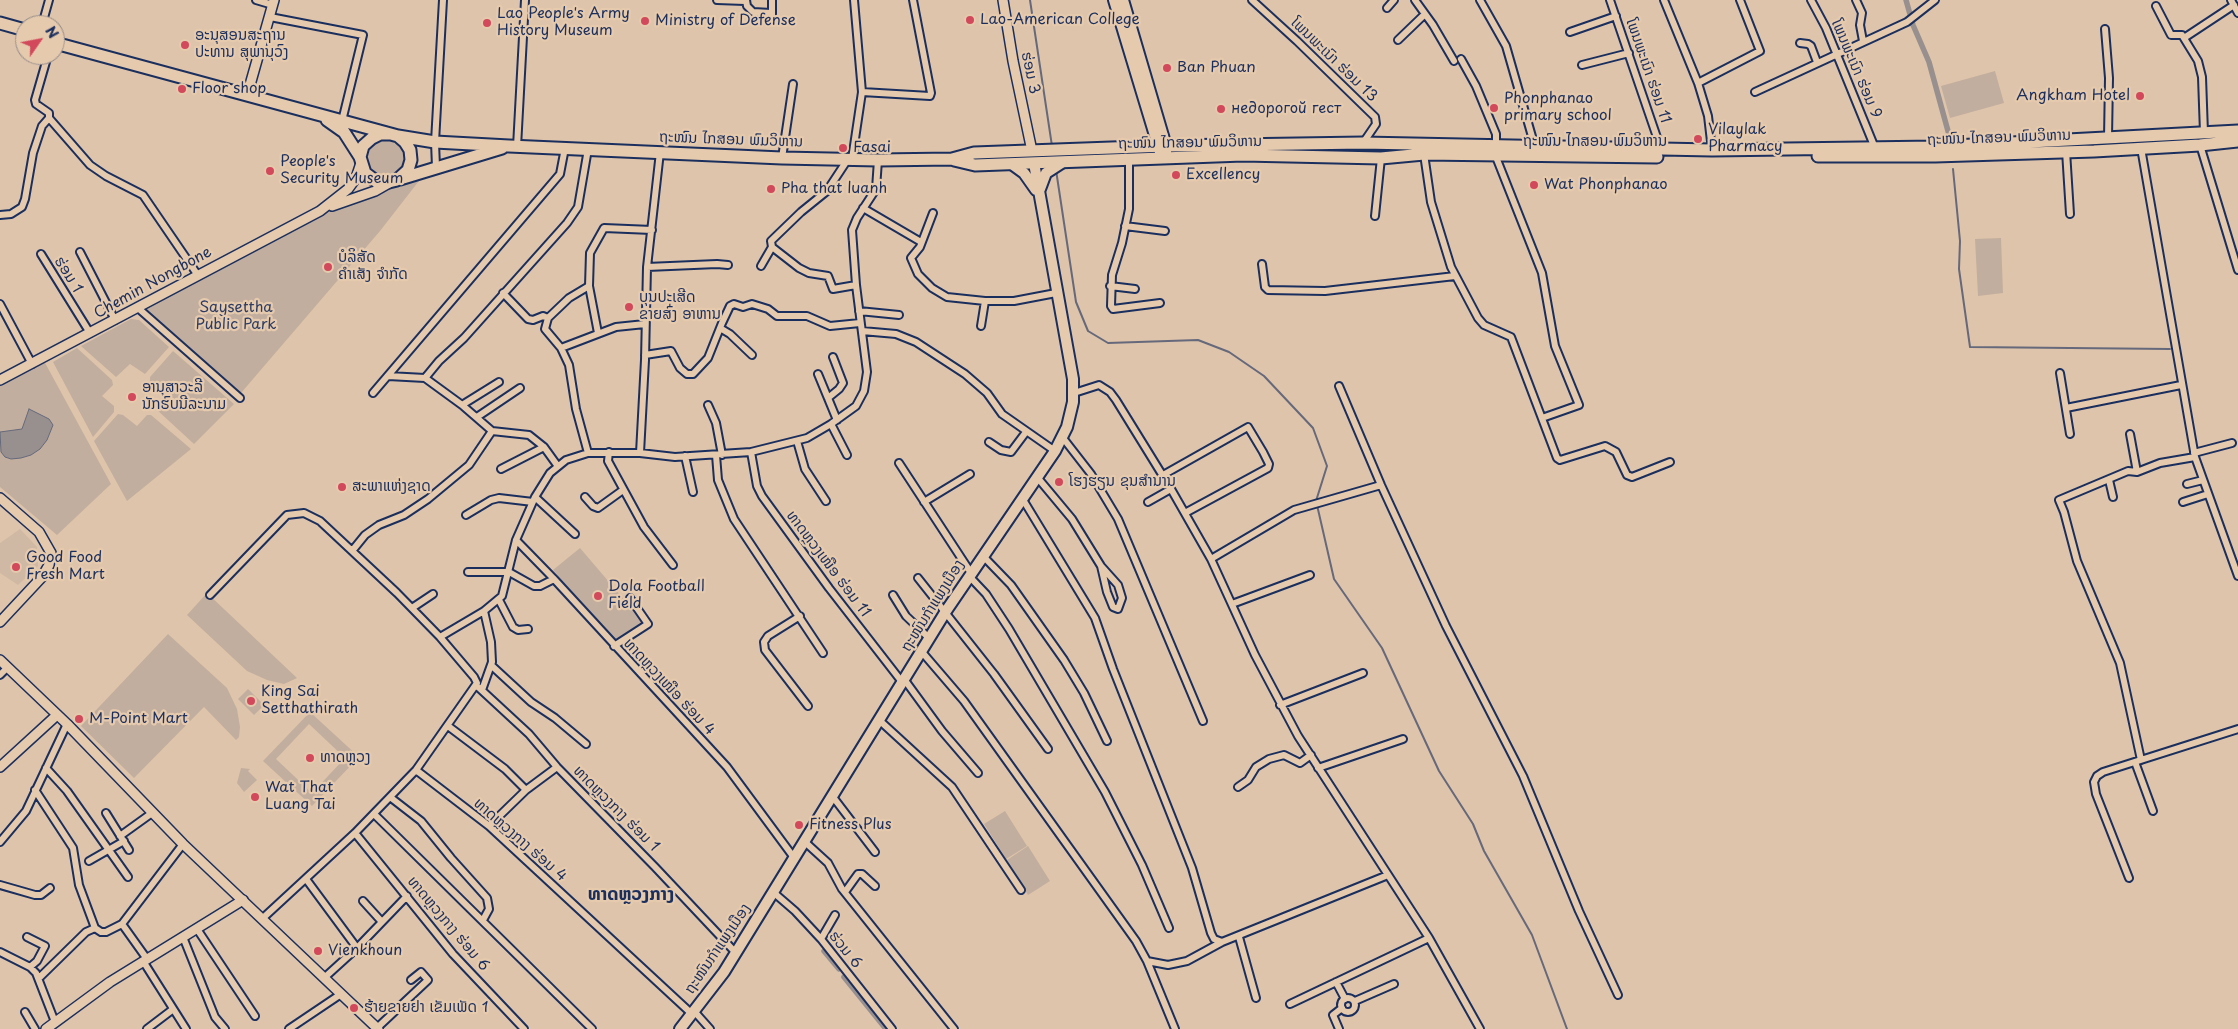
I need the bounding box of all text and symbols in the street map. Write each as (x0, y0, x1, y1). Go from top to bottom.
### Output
place label: Lao People's Army History Museum (497, 5, 630, 40)
place label: Lao-American College (980, 11, 1140, 29)
place label: Ministry of Defense (655, 12, 796, 30)
marker: Lao-American College (964, 14, 976, 26)
street label: ໂພນພະເນົາ ຮ່ອມ 13 (1287, 14, 1381, 106)
north arrow (15, 15, 65, 65)
marker: Ministry of Defense (639, 15, 651, 27)
street label: ໂພນພະເນົາ ຮ່ອມ 11 (1622, 16, 1674, 126)
marker: Lao People's Army History Museum (481, 17, 493, 29)
street label: ໂພນພະເນົາ ຮ່ອມ 9 (1827, 17, 1885, 121)
text: N (40, 22, 64, 42)
place label: ອະນຸສອນສະຖານ ປະທານ ສຸພານຸວົງ (195, 27, 289, 62)
marker: ອະນຸສອນສະຖານ ປະທານ ສຸພານຸວົງ (179, 39, 191, 51)
street label: ຮ່ອມ 3 (1017, 50, 1043, 96)
place label: Ban Phuan (1177, 59, 1256, 77)
marker: Ban Phuan (1161, 62, 1173, 74)
place label: Floor shop (192, 80, 266, 98)
marker: Floor shop (176, 83, 188, 95)
place label: Angkham Hotel (2016, 87, 2130, 105)
place label: Phonphanao primary school (1504, 90, 1612, 125)
marker: Angkham Hotel (2134, 90, 2146, 102)
place label: недорогой гест (1231, 100, 1341, 118)
marker: Phonphanao primary school (1488, 102, 1500, 114)
marker: недорогой гест (1215, 103, 1227, 115)
place label: Vilaylak Pharmacy (1708, 121, 1783, 156)
street label: ຖະໜົນ ໄກສອນ ພົມວິຫານ (1927, 126, 2071, 150)
street label: ຖະໜົນ ໄກສອນ ພົມວິຫານ (659, 128, 803, 152)
street label: ຖະໜົນ ໄກສອນ ພົມວິຫານ (1118, 133, 1262, 153)
street label: ຖະໜົນ ໄກສອນ ພົມວິຫານ (1523, 133, 1667, 151)
marker: Vilaylak Pharmacy (1692, 133, 1704, 145)
place label: Fasai (853, 139, 891, 157)
marker: Fasai (837, 142, 849, 154)
place label: People's Security Museum (280, 153, 403, 188)
marker: People's Security Museum (264, 165, 276, 177)
place label: Excellency (1186, 166, 1260, 184)
marker: Excellency (1170, 169, 1182, 181)
place label: Wat Phonphanao (1544, 176, 1668, 194)
marker: Wat Phonphanao (1528, 179, 1540, 191)
place label: Pha that luanh (781, 180, 887, 198)
marker: Pha that luanh (765, 183, 777, 195)
street label: Chemin Nongbone (91, 243, 215, 323)
place label: ບໍລິສັດ ຄຳເສັງ ຈຳກັດ (338, 249, 408, 284)
street label: ຮ່ອມ 1 (50, 254, 86, 296)
marker: ບໍລິສັດ ຄຳເສັງ ຈຳກັດ (322, 261, 334, 273)
place label: ບຸນປະເສີດ ຂາຍສົ່ງ ອາຫານ (639, 289, 721, 324)
park label: Saysettha Public Park (196, 299, 276, 334)
marker: ບຸນປະເສີດ ຂາຍສົ່ງ ອາຫານ (623, 301, 635, 313)
place label: ອານຸສາວະລີ ນັກຮົບນີລະນາມ (142, 379, 226, 414)
marker: ອານຸສາວະລີ ນັກຮົບນີລະນາມ (126, 391, 138, 403)
place label: ໂຮງຮຽນ ຂຸນສຳນານ (1069, 473, 1176, 491)
marker: ໂຮງຮຽນ ຂຸນສຳນານ (1053, 476, 1065, 488)
place label: ສະພາແຫ່ງຊາດ (352, 478, 431, 496)
marker: ສະພາແຫ່ງຊາດ (336, 481, 348, 493)
street label: ທາດຫຼວງເໜືອ ຮ່ອມ 11 (782, 507, 874, 621)
place label: Good Food Fresh Mart (26, 549, 105, 584)
street label: ຖະໜົນກຳແພງເມືອງ (898, 557, 968, 655)
marker: Good Food Fresh Mart (10, 561, 22, 573)
place label: Dola Football Field (608, 578, 705, 613)
marker: Dola Football Field (592, 590, 604, 602)
street label: ທາດຫຼວງເໜືອ ຮ່ອມ 4 (619, 635, 719, 739)
place label: King Sai Setthathirath (261, 683, 358, 718)
marker: King Sai Setthathirath (245, 695, 257, 707)
place label: M-Point Mart (89, 710, 188, 728)
marker: M-Point Mart (73, 713, 85, 725)
place label: ທາດຫຼວງ (320, 749, 371, 767)
marker: ທາດຫຼວງ (304, 752, 316, 764)
street label: ທາດຫຼວງກາງ ຮ່ອມ 1 (569, 762, 663, 856)
place label: Wat That Luang Tai (265, 779, 336, 814)
marker: Wat That Luang Tai (249, 791, 261, 803)
street label: ທາດຫຼວງກາງ ຮ່ອມ 4 (470, 795, 570, 885)
place label: Fitness Plus (809, 816, 891, 834)
marker: Fitness Plus (793, 819, 805, 831)
street label: ທາດຫຼວງກາງ ຮ່ອມ 6 (403, 873, 493, 975)
district label: ທາດຫຼວງກາງ (588, 884, 674, 906)
street label: ຖະໜົນກຳແພງເມືອງ (681, 900, 755, 998)
street label: ຮ່ວມ 6 (825, 928, 865, 972)
place label: Vienkhoun (328, 942, 402, 960)
marker: Vienkhoun (312, 945, 324, 957)
place label: ຮ້າຍຂາຍຢາ ເຂັມເພັດ 1 (364, 999, 489, 1017)
marker: ຮ້າຍຂາຍຢາ ເຂັມເພັດ 1 (348, 1002, 360, 1014)

